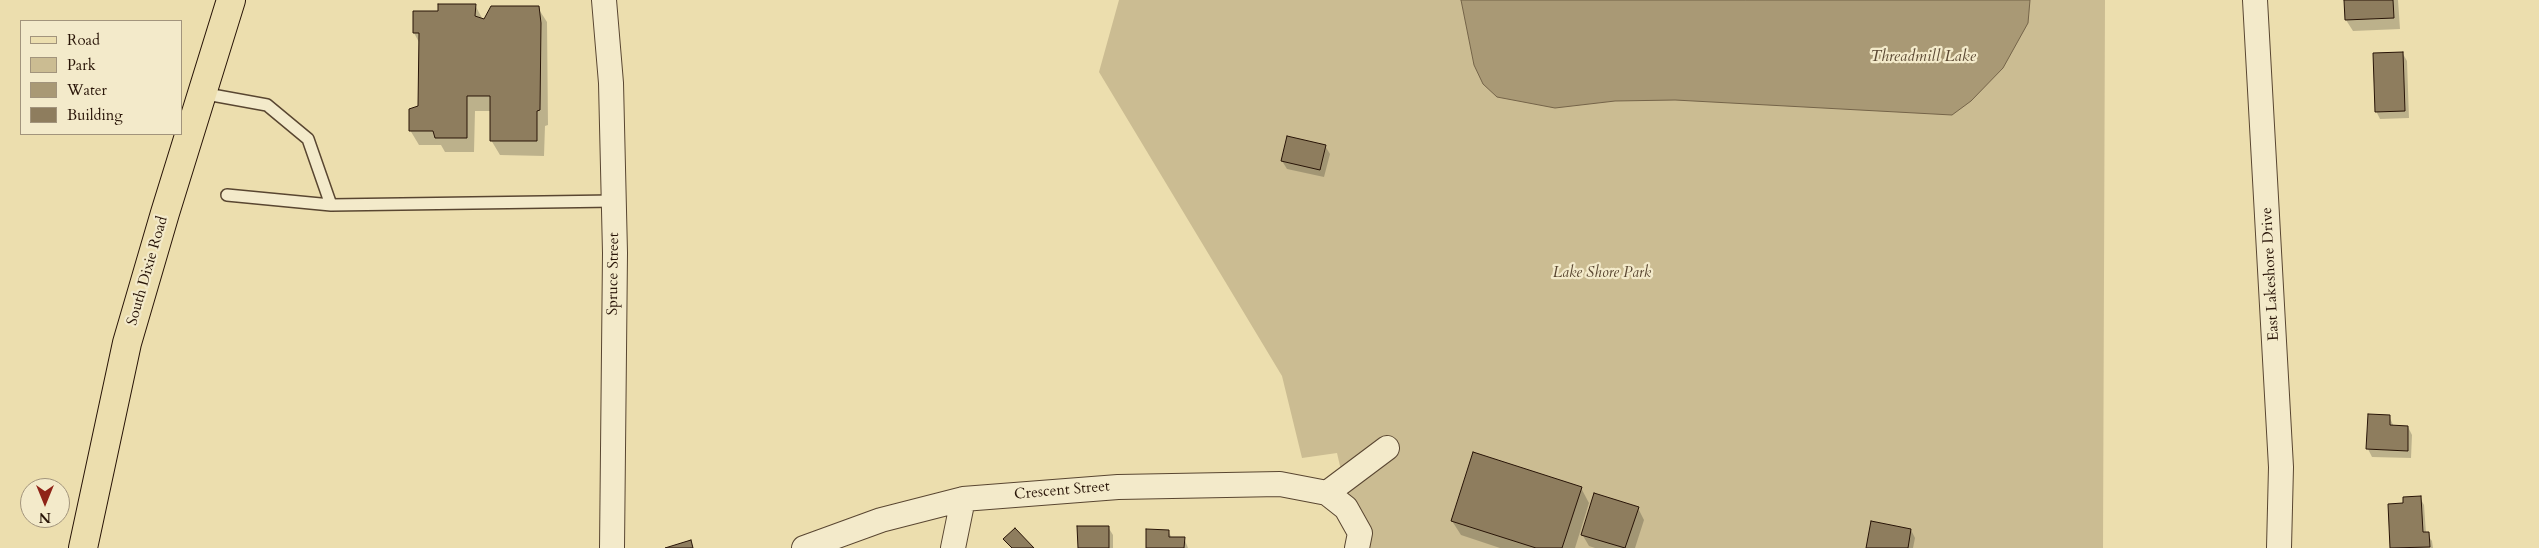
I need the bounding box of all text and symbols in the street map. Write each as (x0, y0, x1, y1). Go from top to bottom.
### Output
legend (20, 20, 182, 135)
text: Road (67, 30, 100, 50)
water label: Threadmill Lake (1870, 47, 1976, 67)
text: Park (67, 55, 96, 75)
text: Water (67, 80, 107, 100)
text: Building (67, 105, 123, 125)
street label: East Lakeshore Drive (2259, 207, 2283, 341)
street label: South Dixie Road (124, 214, 172, 328)
street label: Spruce Street (604, 232, 624, 316)
park label: Lake Shore Park (1553, 265, 1651, 283)
north arrow (20, 478, 70, 528)
street label: Crescent Street (1013, 478, 1111, 504)
text: N (39, 508, 51, 527)

